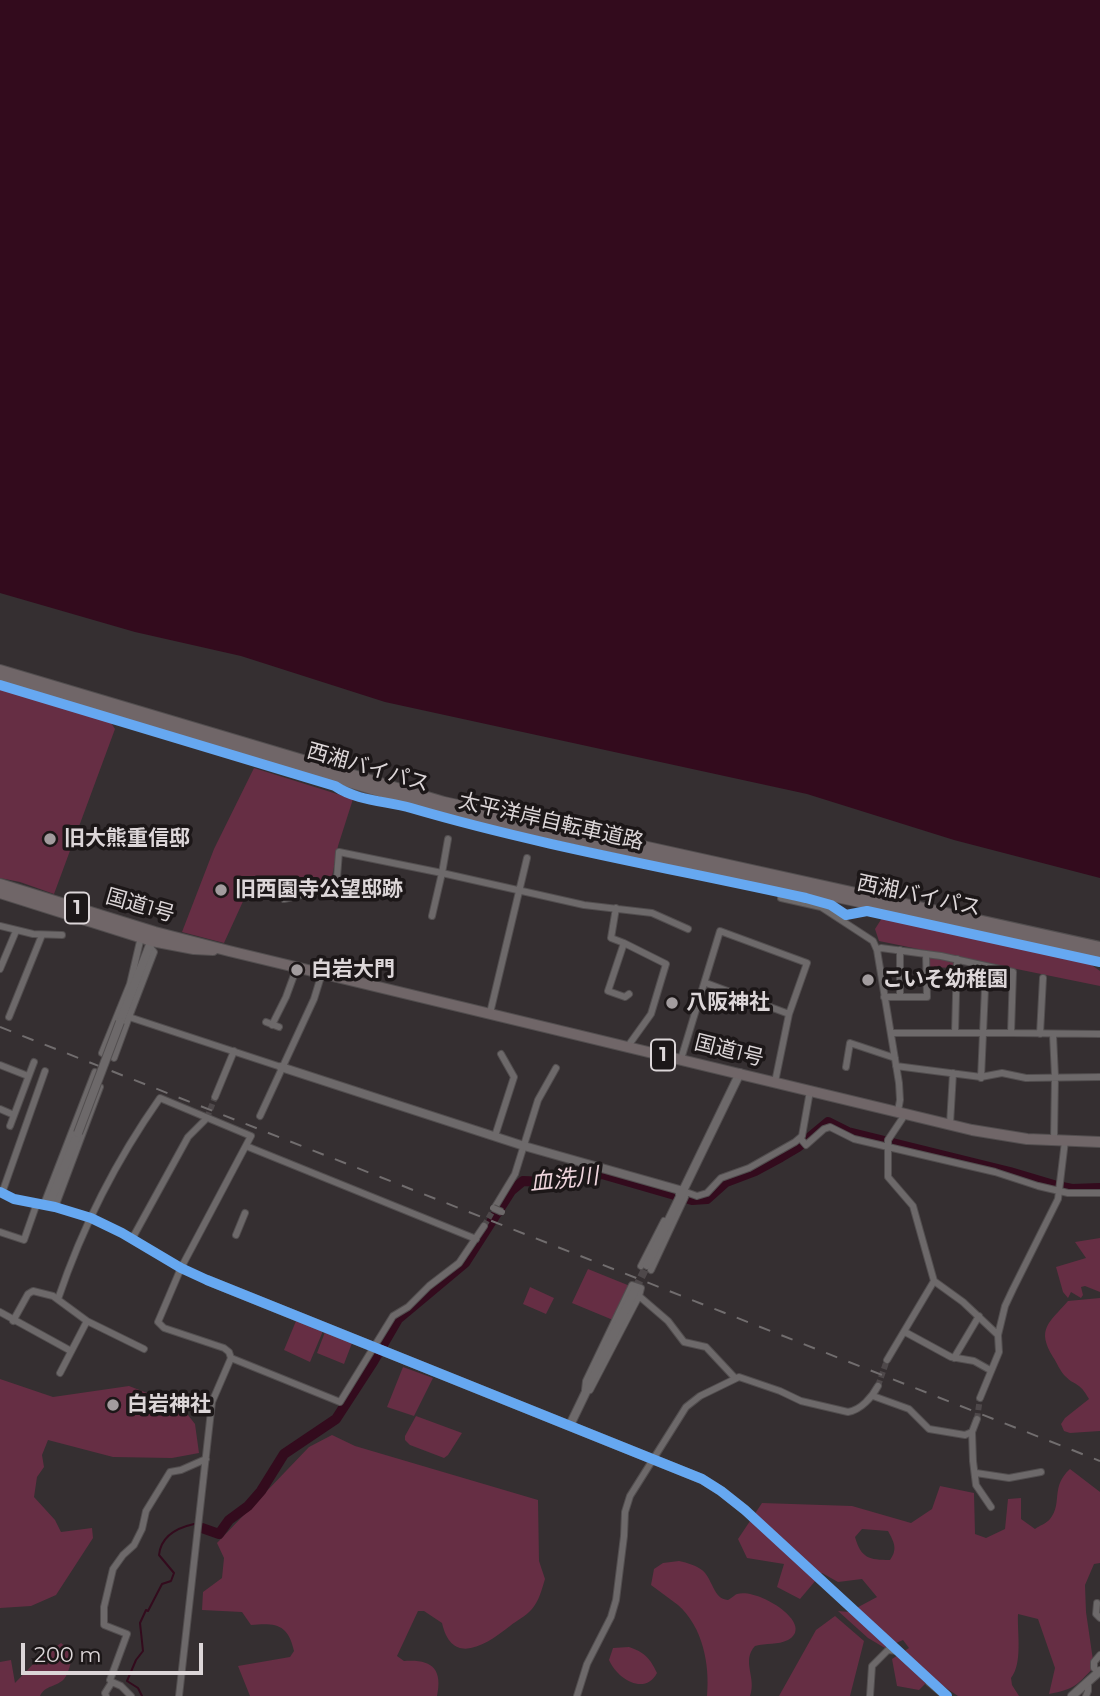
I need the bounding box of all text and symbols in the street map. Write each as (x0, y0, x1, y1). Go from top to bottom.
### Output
street label: 西湘バイパス (304, 739, 432, 797)
street label: 太平洋岸自転車道路 (456, 788, 646, 856)
place label: 旧大熊重信邸 (64, 826, 190, 852)
marker: 旧大熊重信邸 (42, 831, 58, 847)
street label: 西湘バイパス (855, 871, 983, 921)
place label: 旧西園寺公望邸跡 (235, 877, 403, 903)
marker: 旧西園寺公望邸跡 (213, 882, 229, 898)
street label: 国道1号 (103, 884, 177, 928)
road number: 1 (65, 893, 89, 924)
place label: 白岩大門 (311, 957, 395, 983)
marker: 白岩大門 (289, 962, 305, 978)
place label: こいそ幼稚園 (882, 967, 1008, 993)
marker: こいそ幼稚園 (860, 972, 876, 988)
place label: 八阪神社 (686, 990, 770, 1016)
marker: 八阪神社 (664, 995, 680, 1011)
street label: 国道1号 (692, 1030, 766, 1072)
road number: 1 (651, 1040, 675, 1070)
water label: 血洗川 (528, 1163, 600, 1197)
place label: 白岩神社 (127, 1392, 211, 1418)
marker: 白岩神社 (105, 1397, 121, 1413)
scale bar (24, 1630, 206, 1674)
text: 200 m (34, 1642, 101, 1667)

